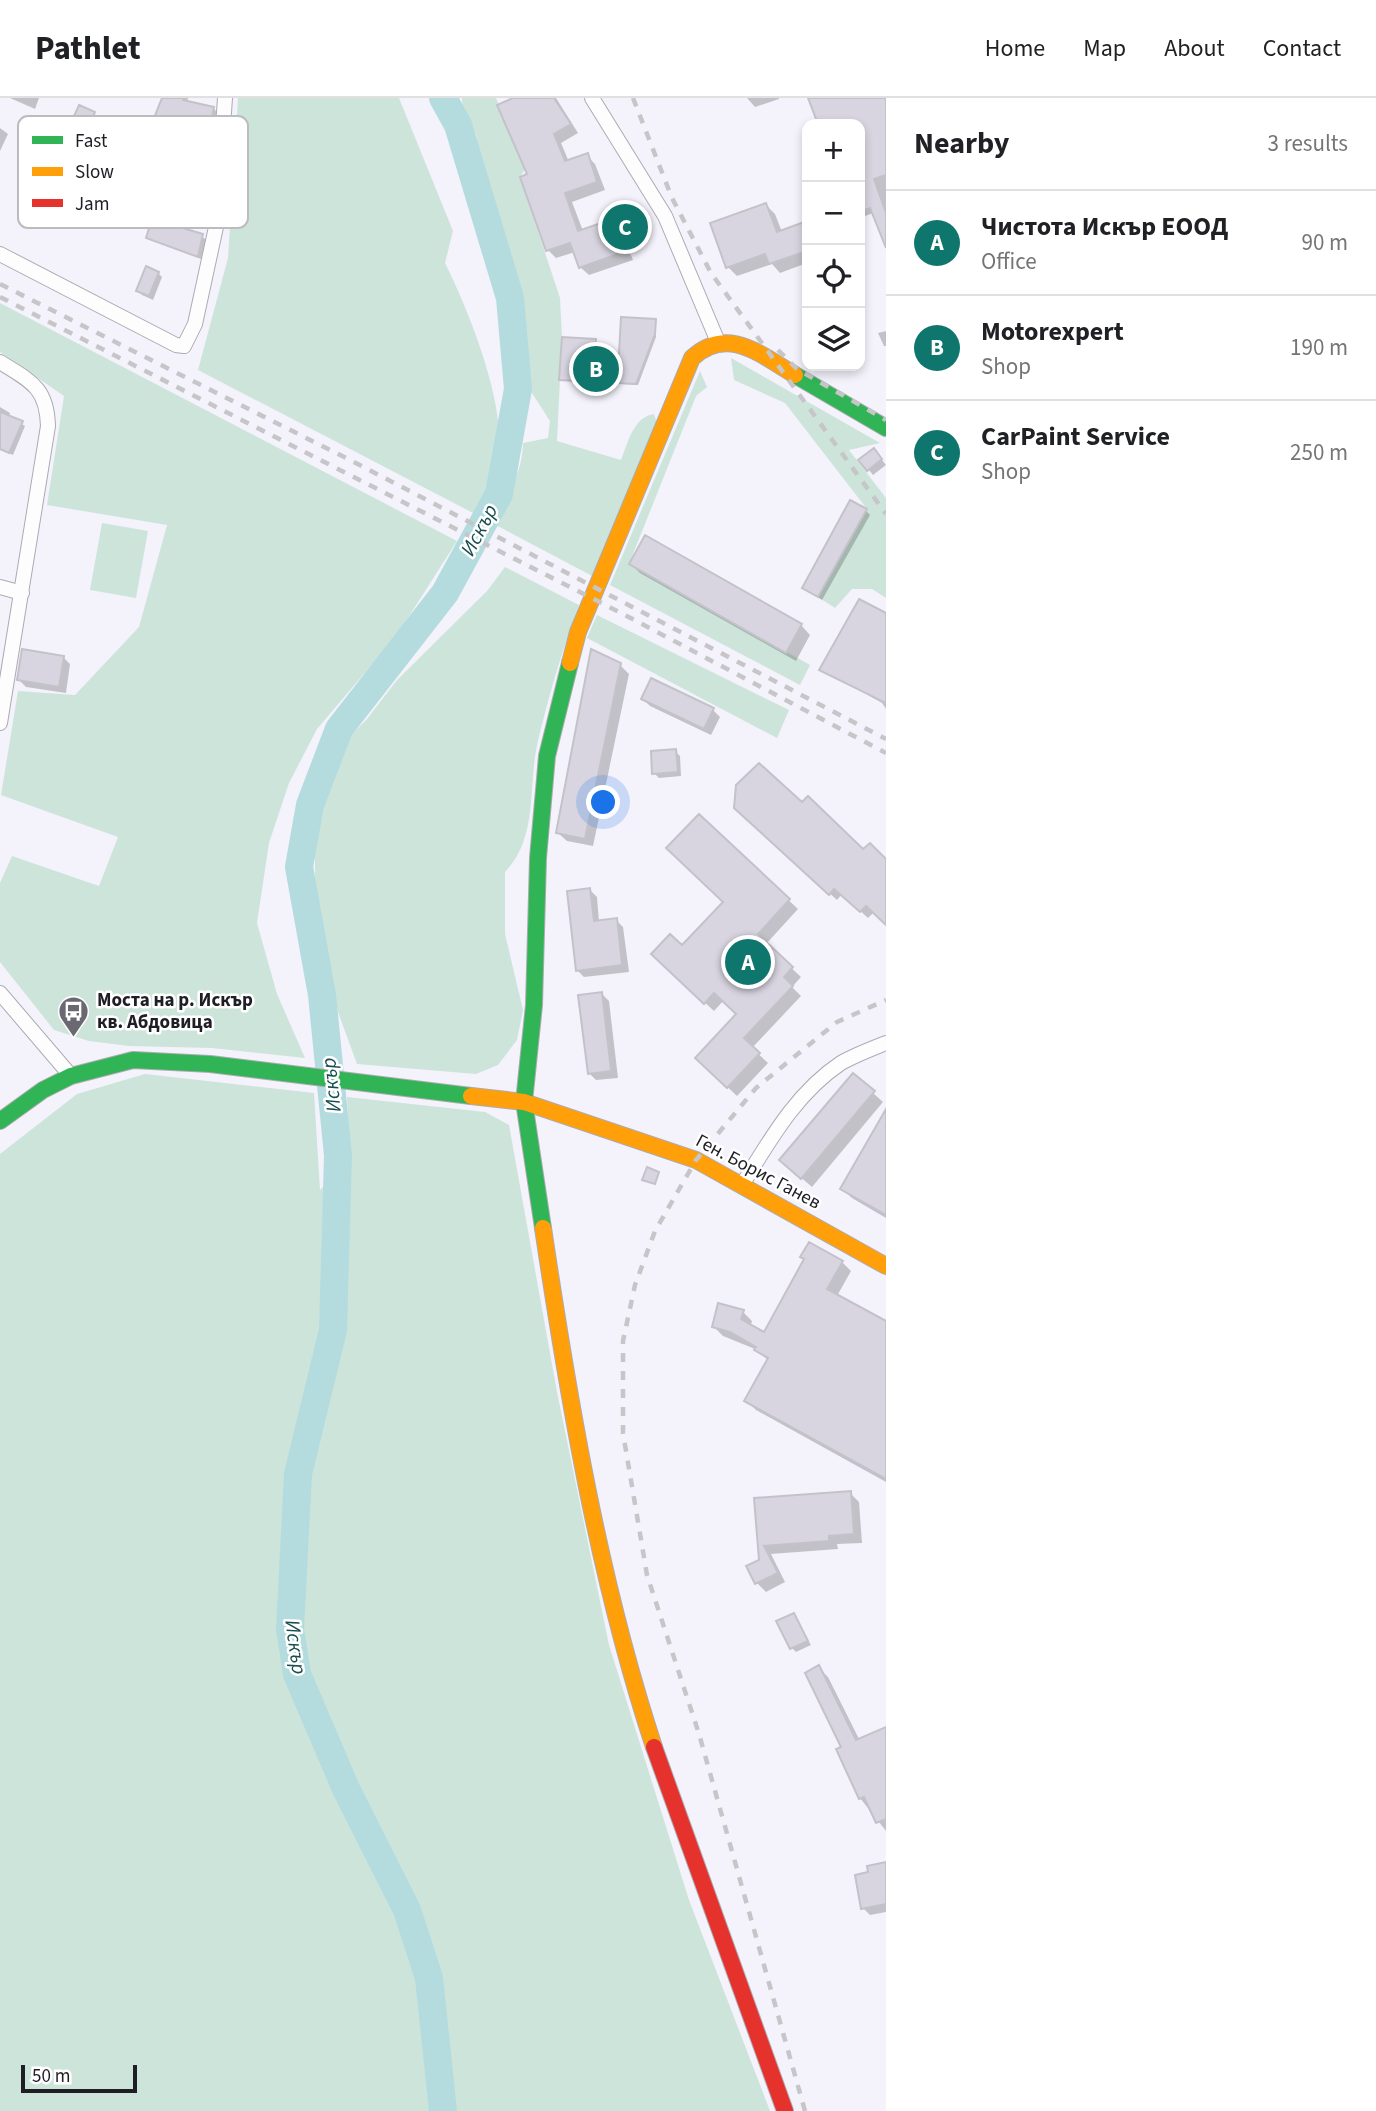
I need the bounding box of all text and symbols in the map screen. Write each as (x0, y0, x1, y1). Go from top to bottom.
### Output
text: Pathlet (35, 25, 141, 72)
text: Home (985, 31, 1045, 66)
text: Map (1083, 31, 1126, 66)
text: About (1164, 31, 1225, 66)
text: Contact (1263, 31, 1341, 66)
legend (18, 116, 248, 228)
map controls (802, 119, 865, 371)
button: + (802, 119, 865, 182)
text: Nearby (914, 122, 1009, 165)
text: 3 results (1268, 127, 1348, 160)
text: Fast (75, 128, 108, 155)
text: Slow (75, 159, 114, 186)
button: − (802, 182, 865, 245)
text: Jam (75, 191, 109, 218)
pin: C (602, 201, 648, 253)
text: Чистота Искър ЕООД (981, 208, 1228, 245)
text: A (930, 226, 944, 259)
text: 90 m (1301, 226, 1348, 259)
button: locate (802, 245, 865, 308)
text: Office (981, 245, 1037, 278)
button: layers (802, 308, 865, 371)
text: Motorexpert (981, 313, 1124, 350)
text: B (930, 331, 944, 364)
text: 190 m (1290, 331, 1348, 364)
pin: B (573, 343, 619, 395)
text: Shop (981, 350, 1031, 383)
text: CarPaint Service (981, 418, 1170, 455)
text: C (930, 436, 944, 469)
text: 250 m (1290, 436, 1348, 469)
text: Shop (981, 455, 1031, 488)
water label: Искър (453, 499, 505, 561)
your location (586, 785, 620, 819)
pin: A (725, 936, 771, 988)
place label: Моста на р. Искър кв. Абдовица (97, 987, 253, 1036)
bus stop icon: Моста на р. Искър кв. Абдовица (57, 994, 91, 1038)
water label: Искър (313, 1056, 349, 1114)
street label: Ген. Борис Ганев (691, 1128, 825, 1216)
water label: Искър (277, 1618, 315, 1676)
scale bar (21, 2062, 136, 2094)
text: 50 m (32, 2063, 70, 2090)

